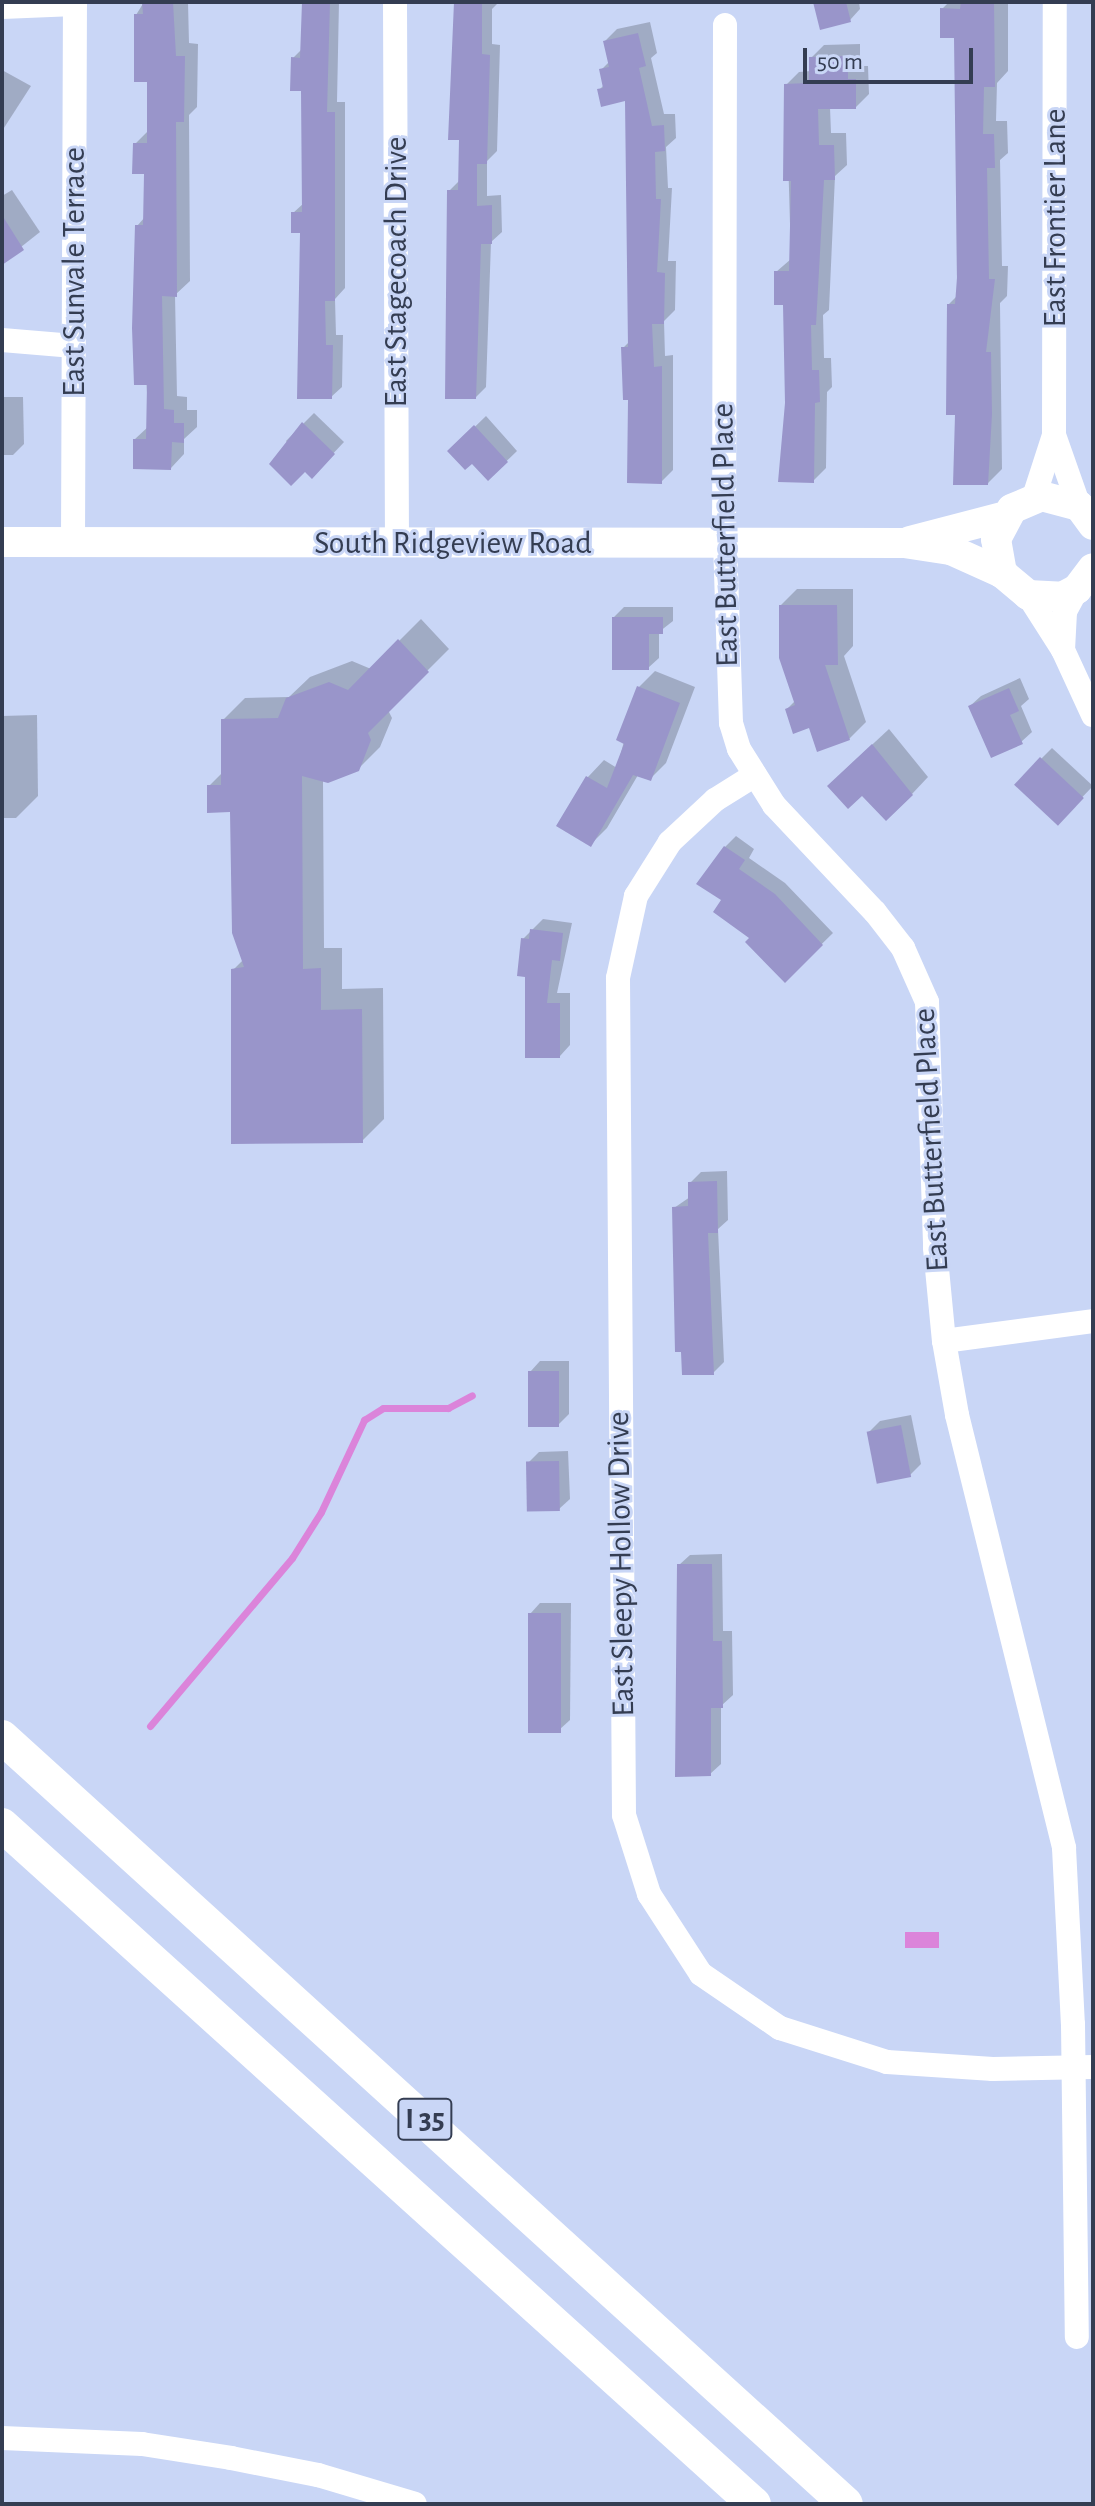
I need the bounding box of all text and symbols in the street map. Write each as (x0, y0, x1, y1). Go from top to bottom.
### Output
scale bar (807, 32, 977, 82)
text: 50 m (817, 50, 863, 74)
street label: East Frontier Lane (1036, 108, 1074, 328)
street label: East Stagecoach Drive (377, 137, 415, 407)
street label: East Sunvale Terrace (55, 147, 93, 397)
street label: East Butterfield Place (703, 403, 747, 667)
street label: South Ridgeview Road (314, 524, 592, 562)
street label: East Butterfield Place (905, 1007, 957, 1273)
street label: East Sleepy Hollow Drive (599, 1411, 643, 1717)
road number: I 35 (397, 2093, 453, 2145)

